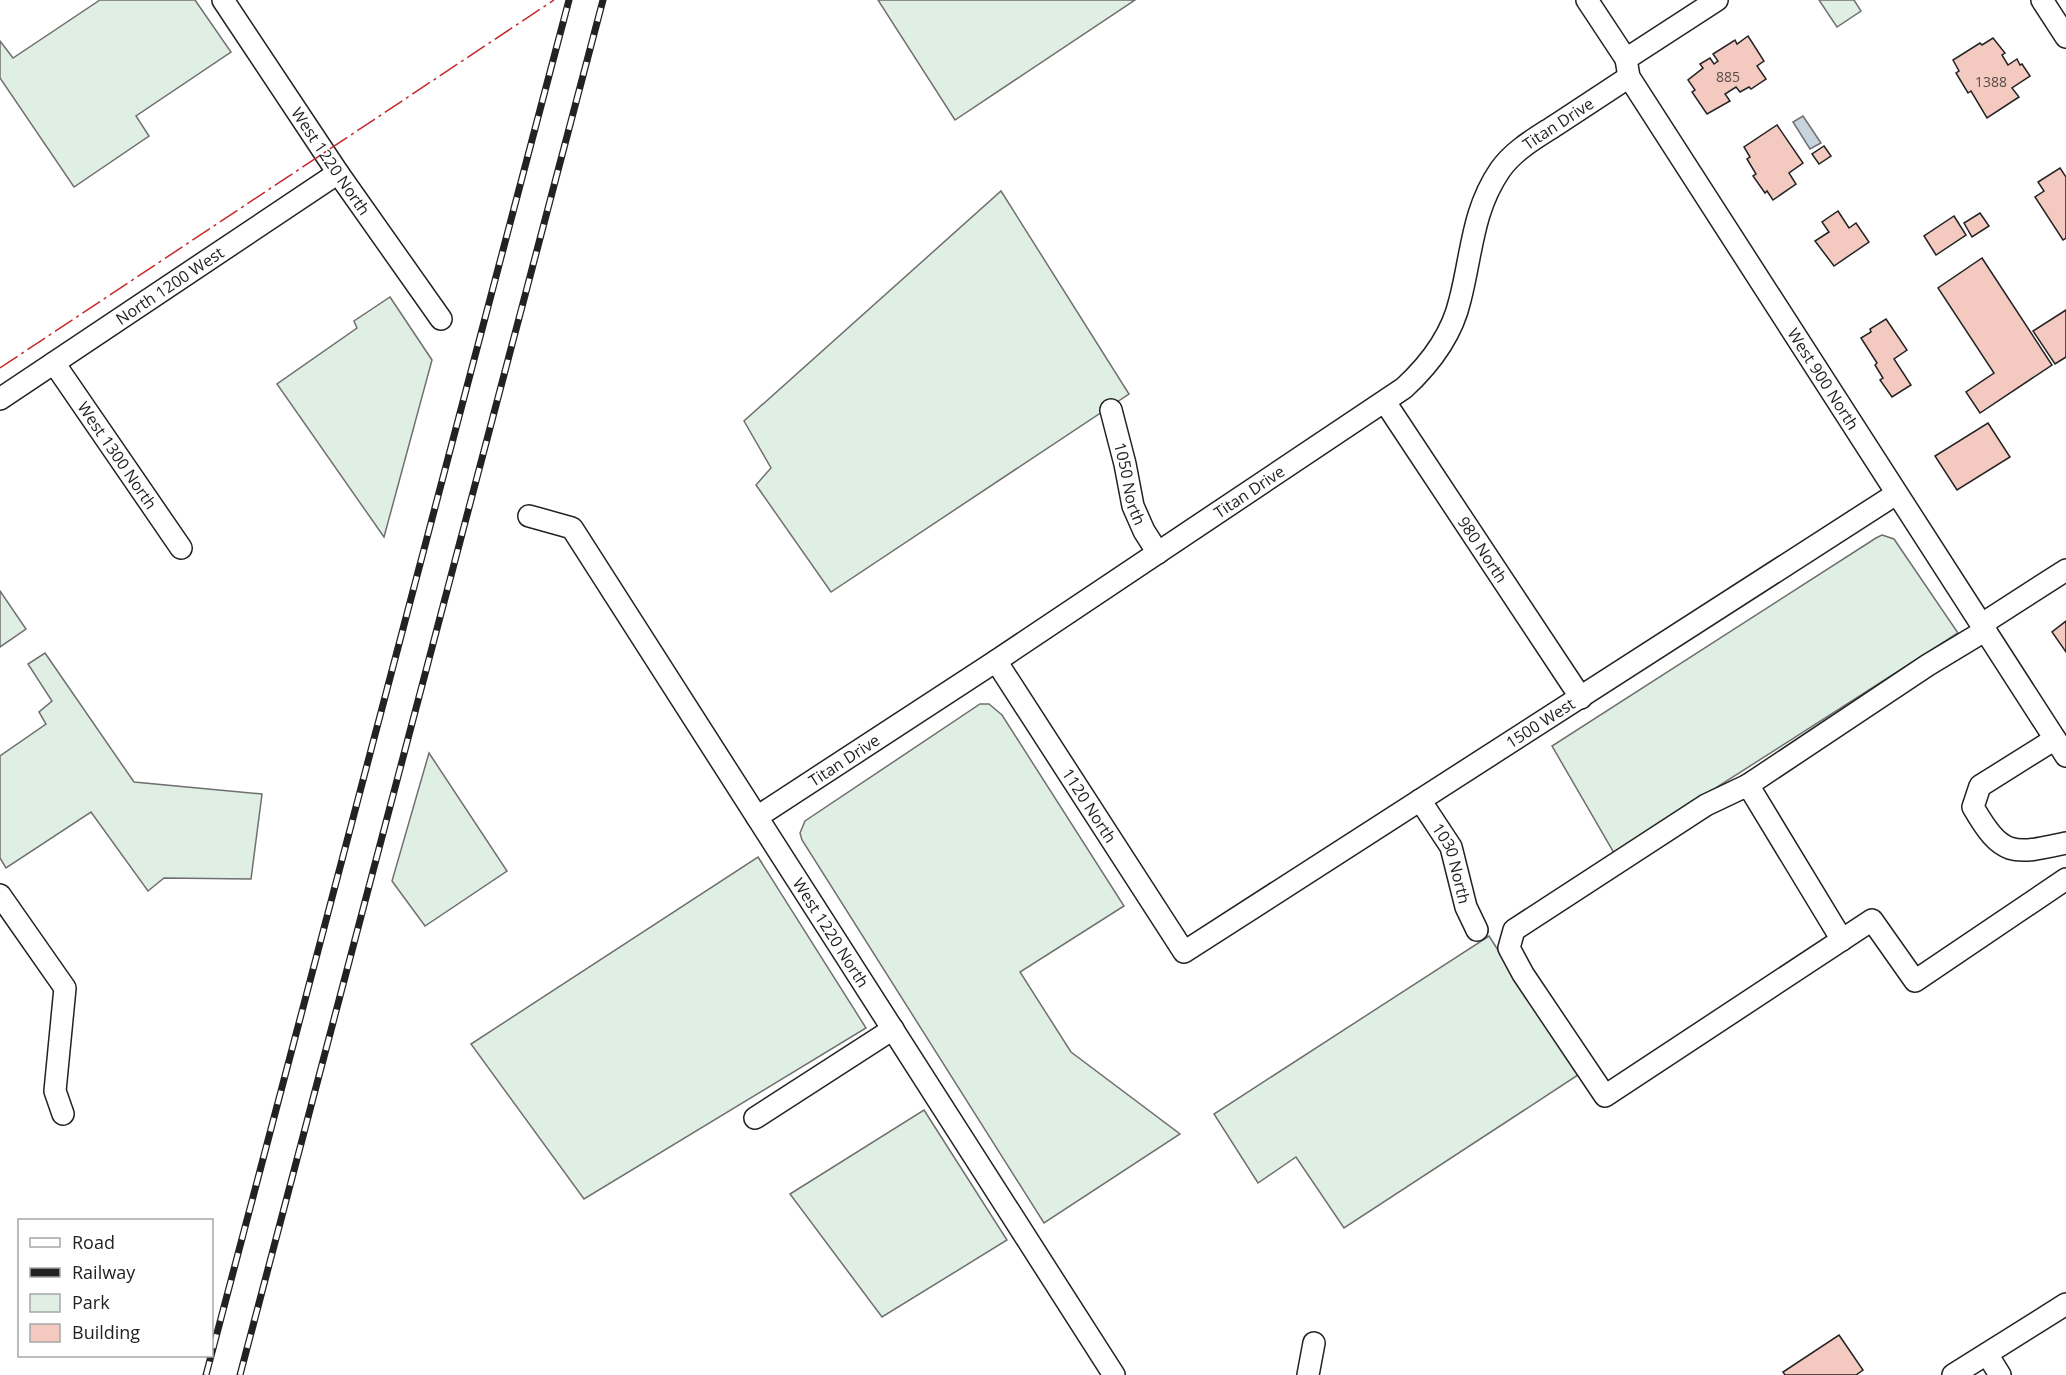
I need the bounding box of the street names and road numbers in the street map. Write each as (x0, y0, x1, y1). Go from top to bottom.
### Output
street label: Titan Drive (1518, 92, 1598, 155)
street label: West 1220 North (286, 103, 375, 220)
street label: North 1200 West (111, 241, 228, 330)
street label: West 900 North (1782, 324, 1864, 434)
street label: West 1300 North (73, 397, 162, 513)
street label: 1050 North (1109, 440, 1151, 528)
street label: Titan Drive (1210, 460, 1289, 523)
street label: 980 North (1453, 512, 1513, 587)
street label: 1500 West (1502, 692, 1579, 753)
street label: Titan Drive (804, 729, 884, 791)
street label: 1120 North (1057, 764, 1122, 847)
street label: 1030 North (1427, 819, 1476, 906)
street label: West 1220 North (788, 874, 874, 992)

